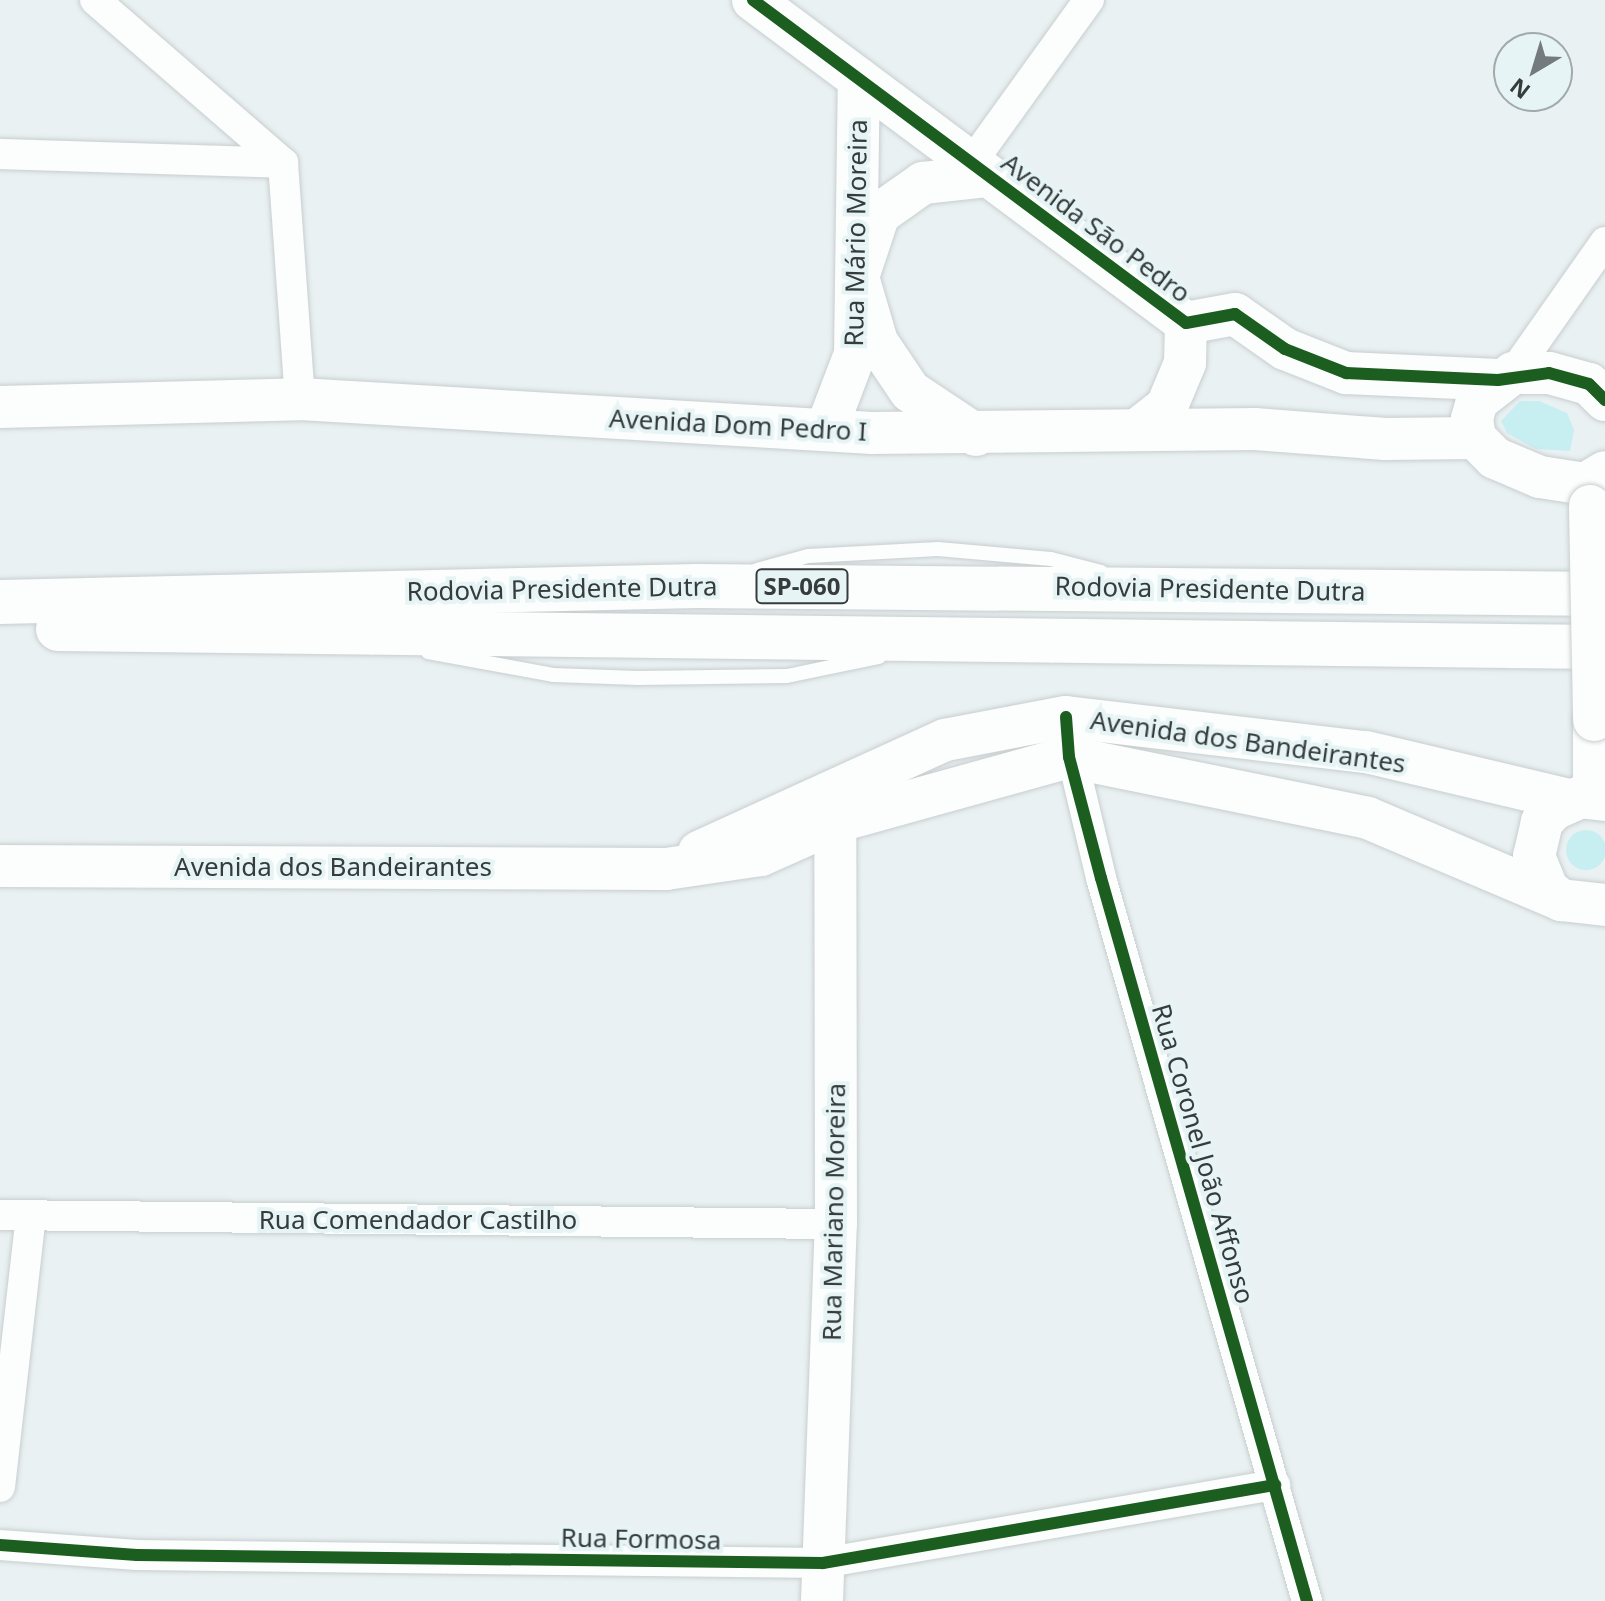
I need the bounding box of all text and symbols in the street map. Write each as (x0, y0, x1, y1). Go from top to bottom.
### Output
north arrow (1493, 32, 1573, 112)
text: N (1503, 72, 1536, 107)
street label: Rua Mário Moreira (838, 119, 874, 347)
street label: Avenida São Pedro (995, 147, 1197, 309)
street label: Avenida Dom Pedro I (608, 403, 868, 447)
road number: SP-060 (754, 566, 850, 606)
street label: Rodovia Presidente Dutra (406, 571, 718, 607)
street label: Rodovia Presidente Dutra (1054, 571, 1366, 607)
street label: Avenida dos Bandeirantes (1088, 704, 1408, 780)
street label: Avenida dos Bandeirantes (174, 851, 492, 883)
street label: Rua Coronel João Affonso (1145, 1001, 1261, 1307)
street label: Rua Mariano Moreira (816, 1083, 852, 1341)
street label: Rua Comendador Castilho (259, 1204, 577, 1236)
street label: Rua Formosa (560, 1522, 722, 1556)

